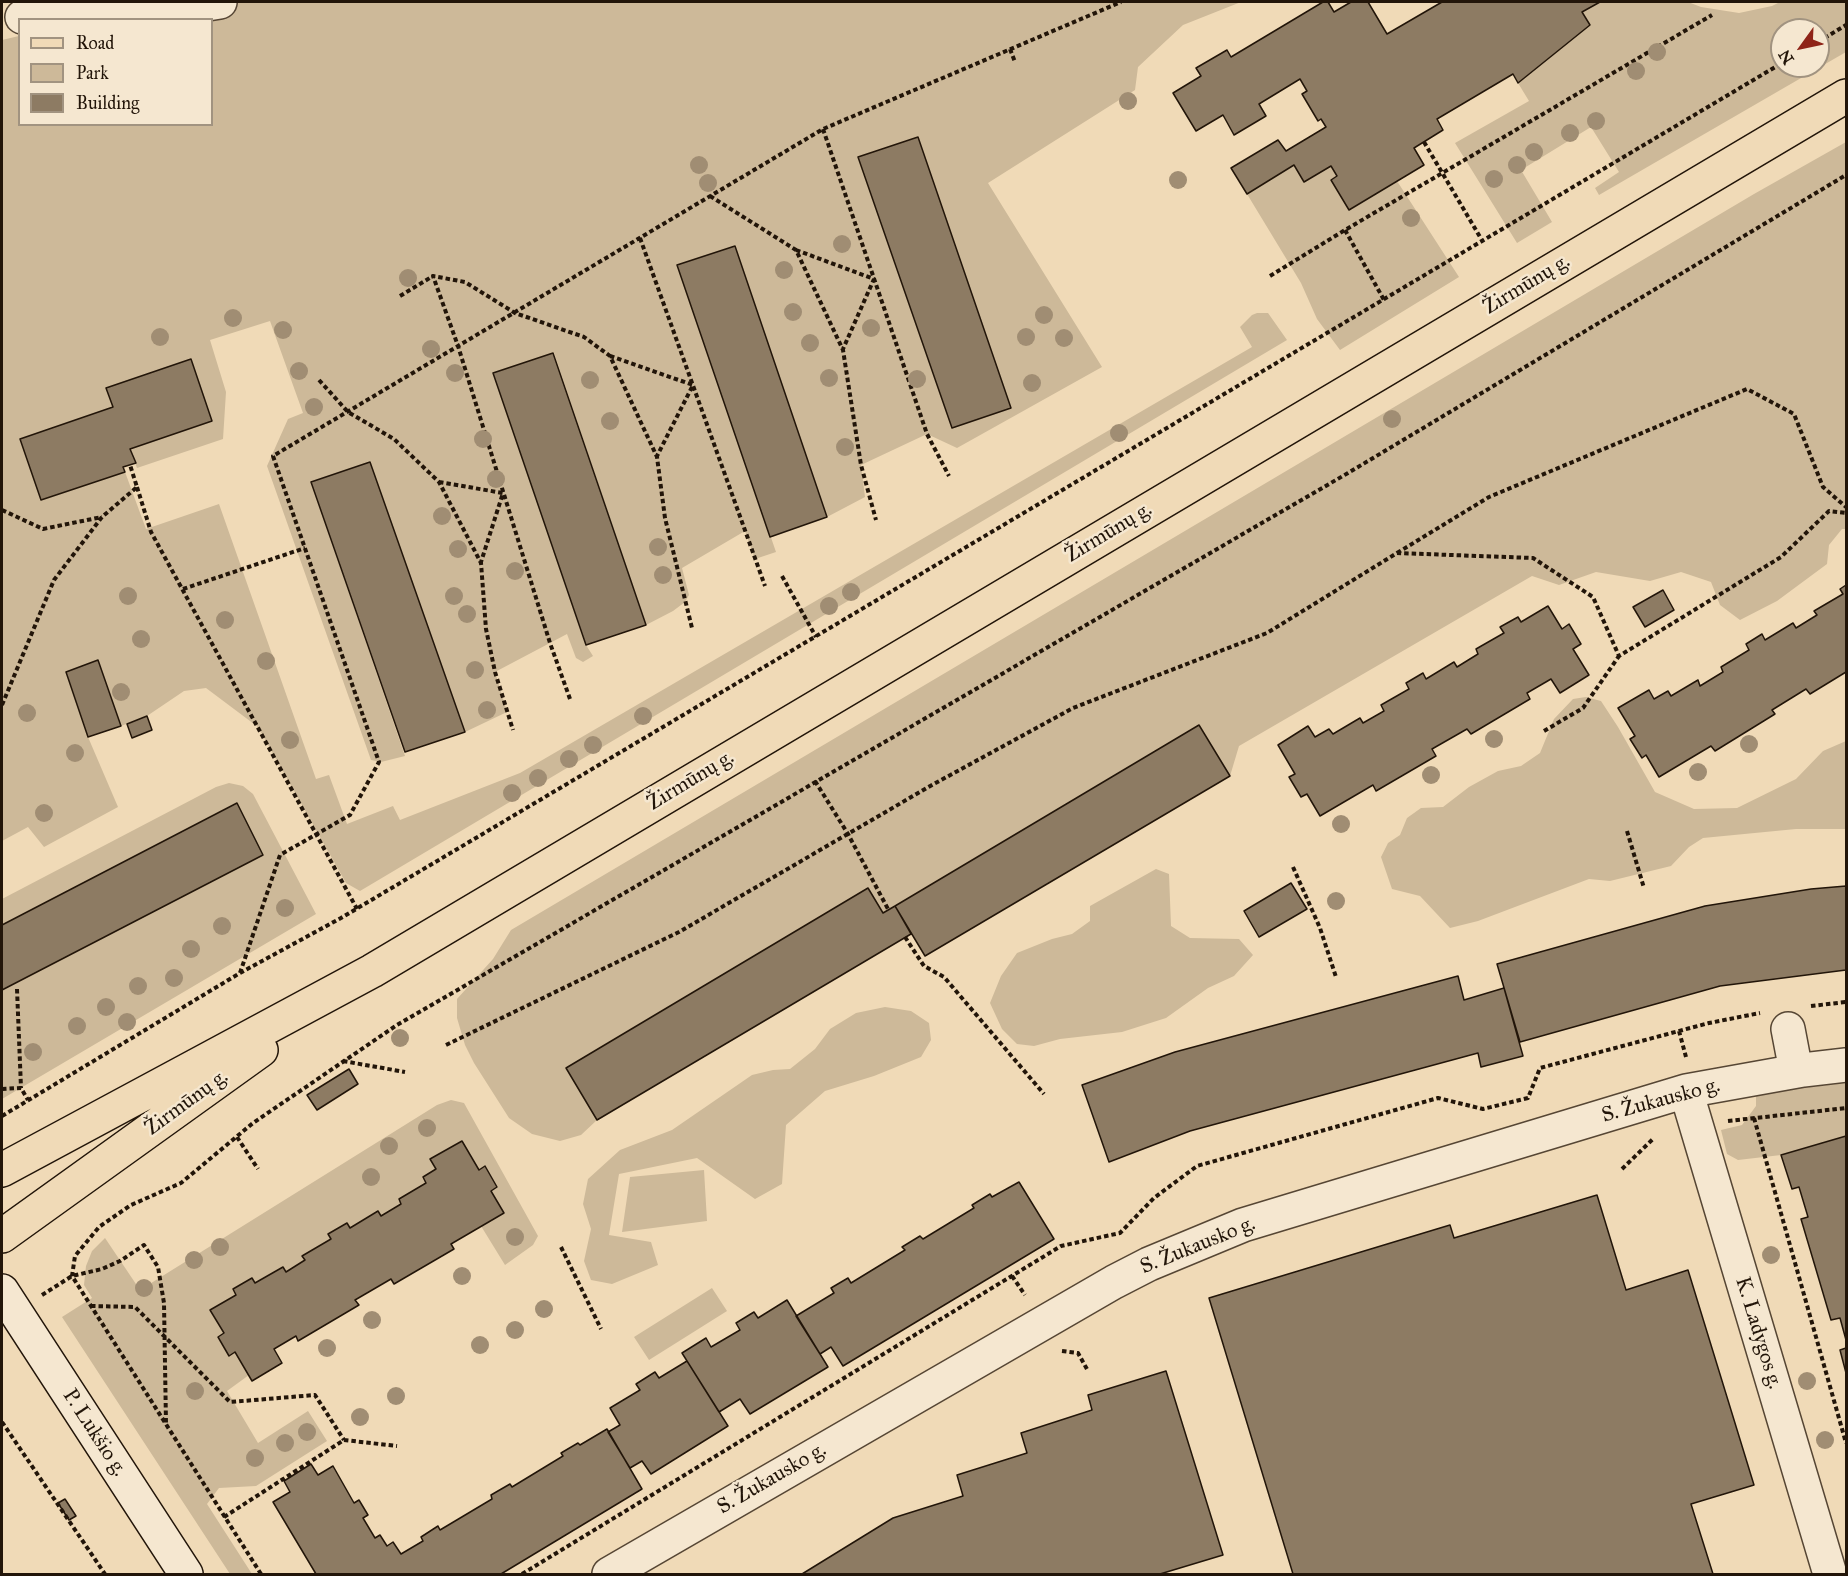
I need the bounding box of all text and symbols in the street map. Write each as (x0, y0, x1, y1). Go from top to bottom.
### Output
legend (18, 18, 213, 126)
north arrow (1770, 18, 1830, 78)
text: Road (76, 32, 114, 54)
text: N (1775, 46, 1798, 68)
text: Park (76, 62, 109, 84)
text: Building (76, 92, 139, 114)
street label: Žirmūnų g. (1479, 249, 1575, 321)
street label: Žirmūnų g. (1061, 497, 1157, 569)
street label: Žirmūnų g. (643, 745, 739, 817)
street label: Žirmūnų g. (141, 1064, 233, 1142)
street label: S. Žukausko g. (1599, 1073, 1723, 1129)
street label: S. Žukausko g. (1137, 1212, 1259, 1280)
street label: K. Ladygos g. (1729, 1274, 1787, 1392)
street label: P. Lukšio g. (56, 1385, 132, 1481)
street label: S. Žukausko g. (713, 1438, 831, 1520)

